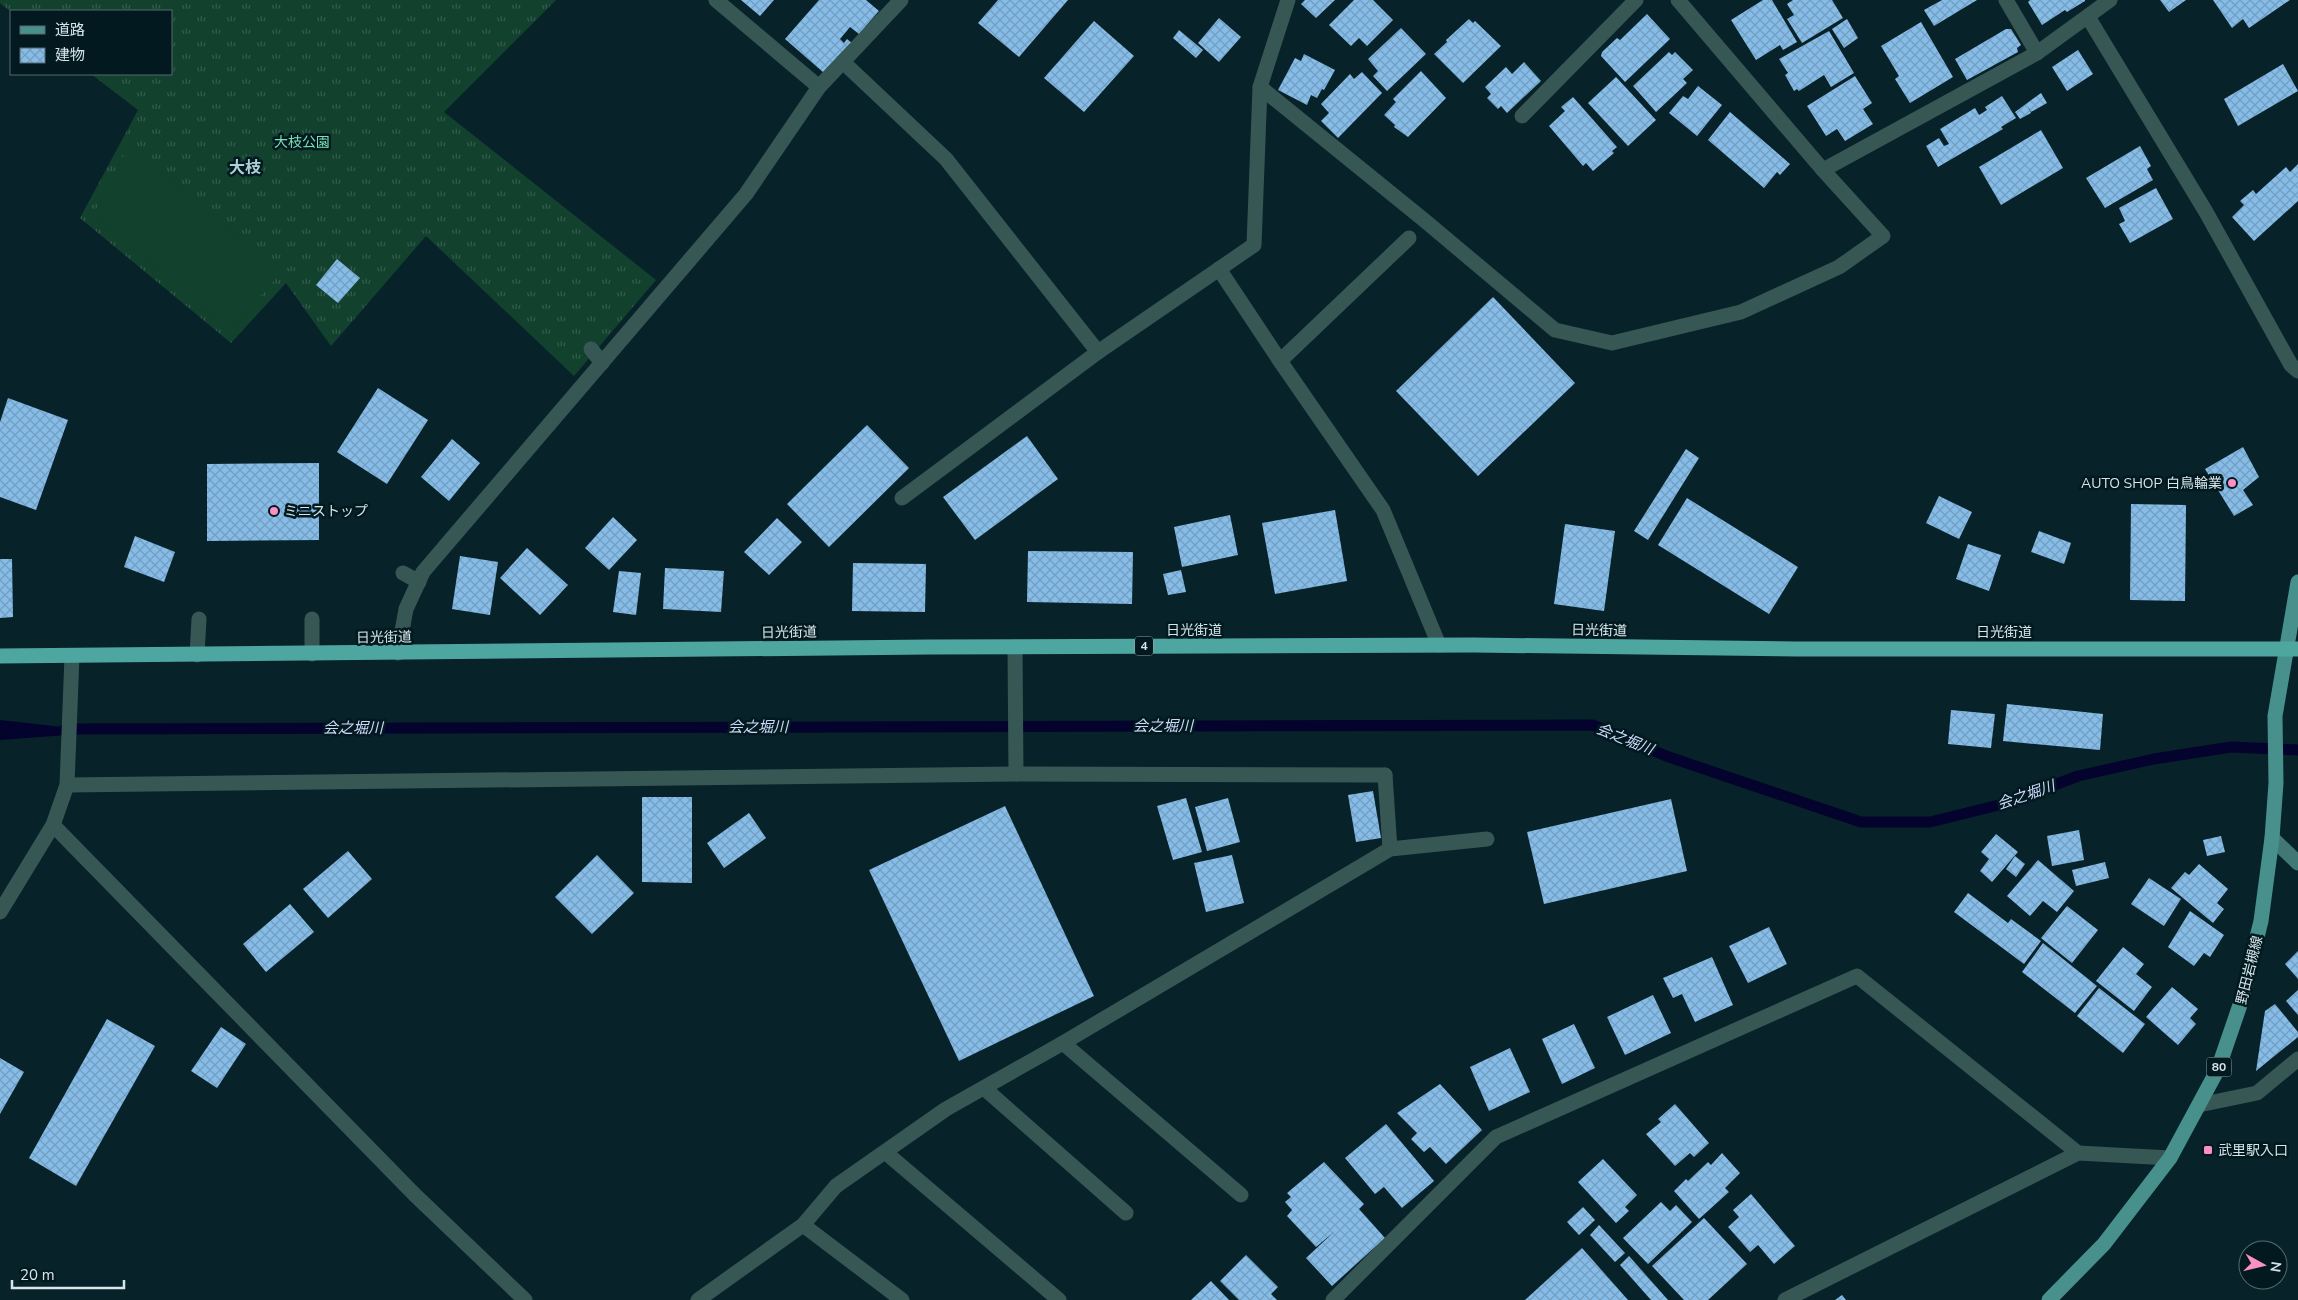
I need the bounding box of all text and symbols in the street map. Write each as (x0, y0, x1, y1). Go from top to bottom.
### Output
legend (10, 10, 172, 75)
text: 道路 (55, 20, 85, 40)
text: 建物 (55, 45, 85, 65)
park label: 大枝公園 (274, 133, 330, 152)
district label: 大枝 (229, 157, 261, 179)
place label: AUTO SHOP 白鳥輪業 (2081, 474, 2222, 493)
marker: AUTO SHOP 白鳥輪業 (2226, 477, 2238, 489)
place label: ミニストップ (284, 502, 368, 521)
marker: ミニストップ (268, 505, 280, 517)
street label: 日光街道 (1166, 621, 1222, 640)
street label: 日光街道 (1571, 621, 1627, 640)
street label: 日光街道 (761, 623, 817, 642)
street label: 日光街道 (1976, 623, 2032, 642)
street label: 日光街道 (356, 628, 412, 647)
road number: 4 (1135, 636, 1153, 656)
water label: 会之堀川 (1133, 716, 1195, 736)
water label: 会之堀川 (728, 717, 790, 737)
water label: 会之堀川 (323, 718, 385, 738)
water label: 会之堀川 (1593, 718, 1658, 760)
water label: 会之堀川 (1994, 775, 2060, 814)
street label: 野田岩槻線 (2232, 934, 2267, 1006)
road number: 80 (2206, 1058, 2232, 1076)
place label: 武里駅入口 (2218, 1141, 2288, 1160)
marker: 武里駅入口 (2202, 1144, 2214, 1156)
north arrow (2238, 1240, 2288, 1290)
scale bar (12, 1258, 125, 1290)
text: N (2265, 1260, 2286, 1273)
text: 20 m (20, 1265, 55, 1285)

